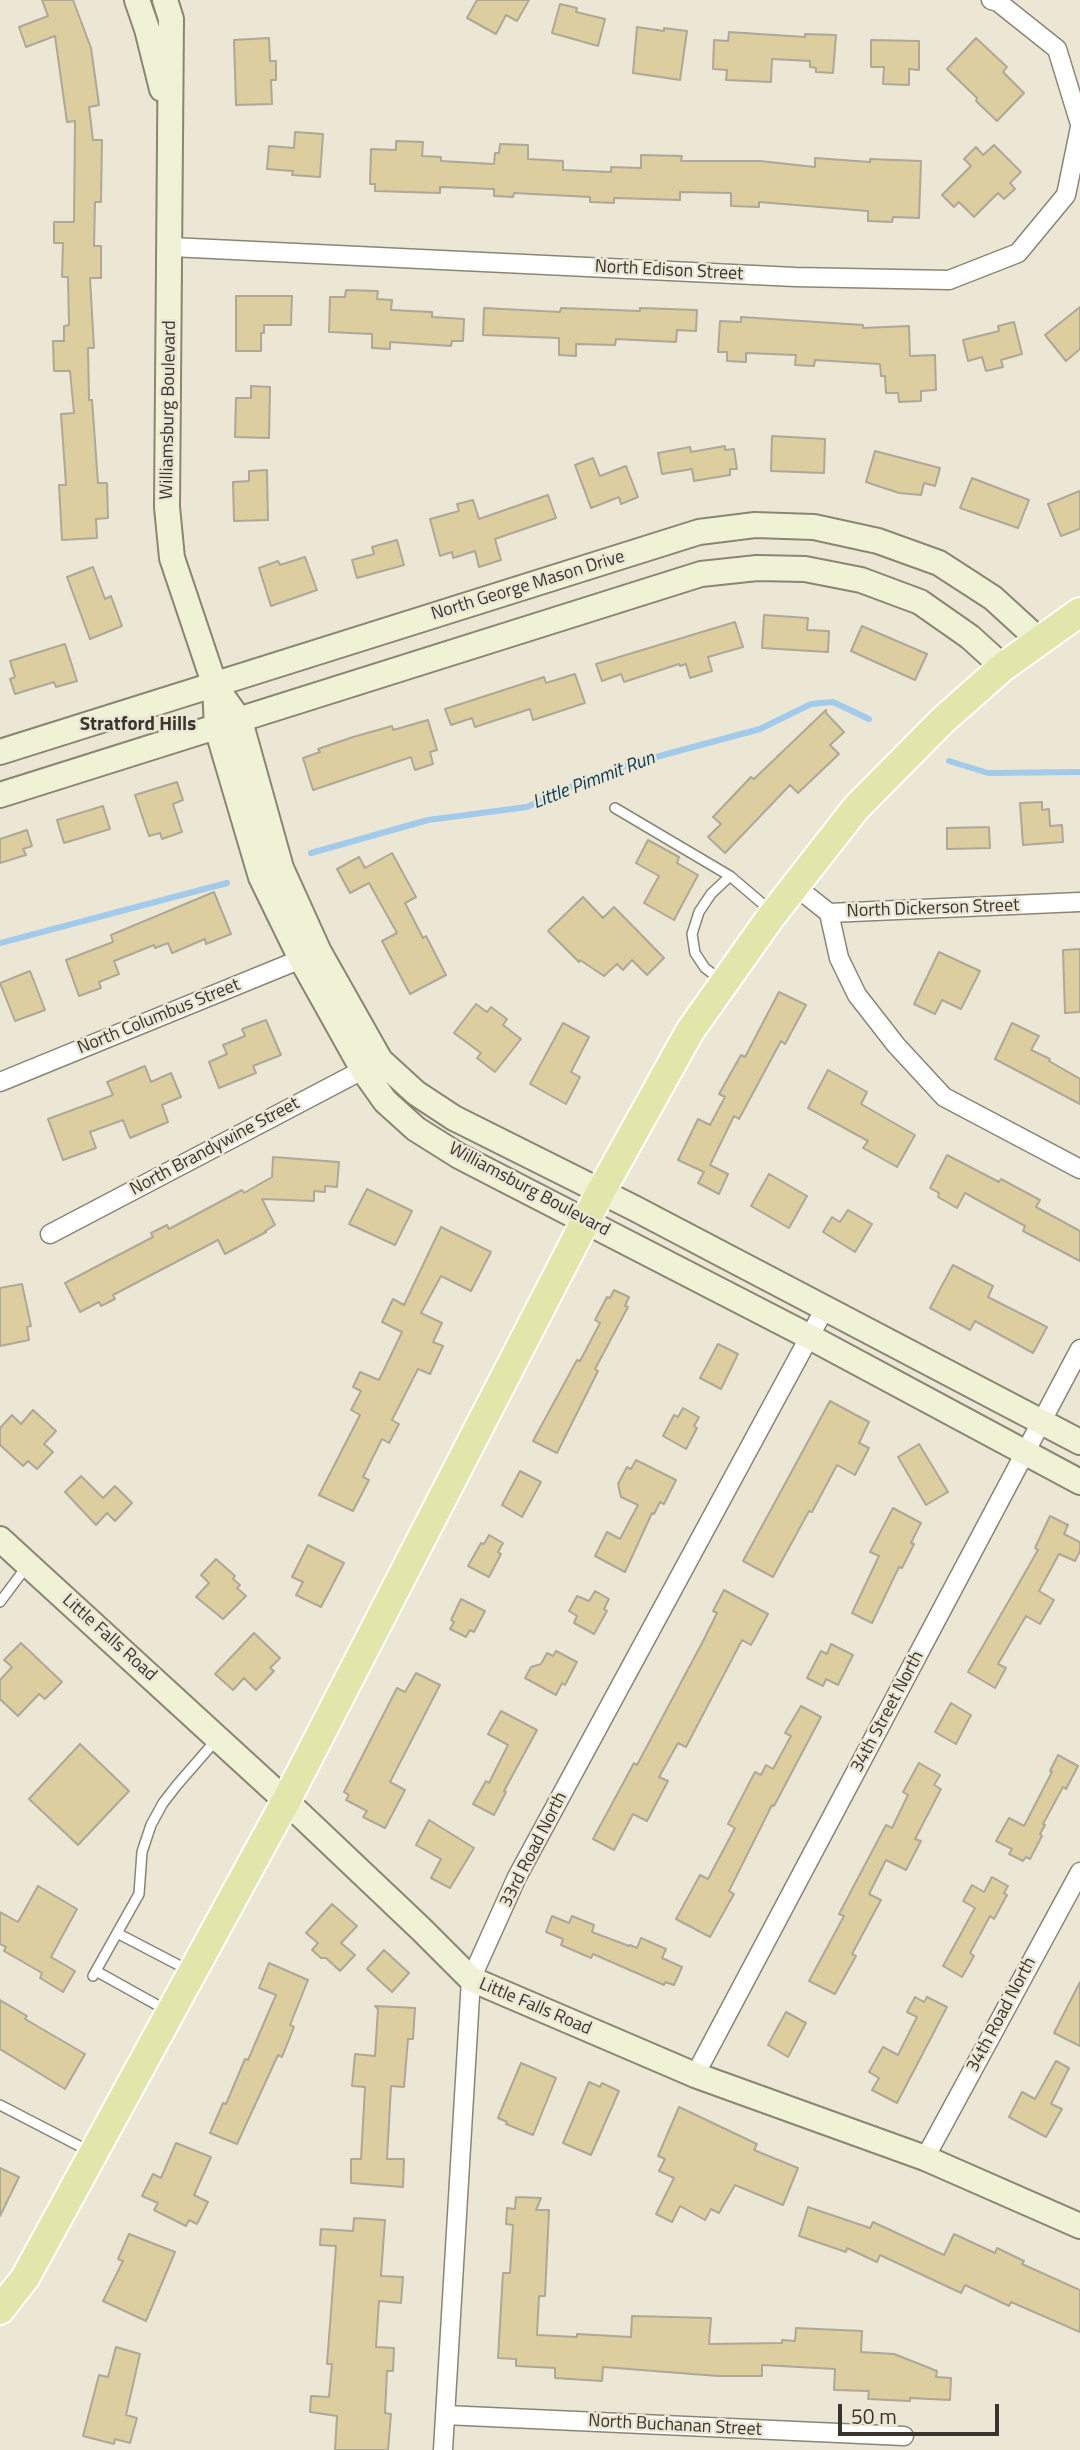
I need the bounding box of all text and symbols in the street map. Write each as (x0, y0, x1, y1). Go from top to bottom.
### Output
street label: North Edison Street (594, 256, 744, 286)
street label: Williamsburg Boulevard (157, 320, 181, 500)
street label: North George Mason Drive (429, 546, 627, 626)
district label: Stratford Hills (80, 714, 196, 736)
water label: Little Pimmit Run (530, 747, 658, 815)
street label: North Dickerson Street (846, 895, 1020, 923)
street label: North Columbus Street (75, 975, 243, 1059)
street label: North Brandywine Street (127, 1093, 303, 1201)
street label: Williamsburg Boulevard (445, 1138, 613, 1242)
street label: Little Falls Road (57, 1590, 161, 1686)
street label: 34th Street North (847, 1648, 929, 1776)
street label: 33rd Road North (496, 1789, 572, 1911)
street label: 34th Road North (963, 1954, 1041, 2076)
street label: Little Falls Road (476, 1974, 594, 2040)
scale bar (842, 2390, 1003, 2434)
text: 50 m (851, 2400, 897, 2432)
street label: North Buchanan Street (588, 2411, 762, 2441)

